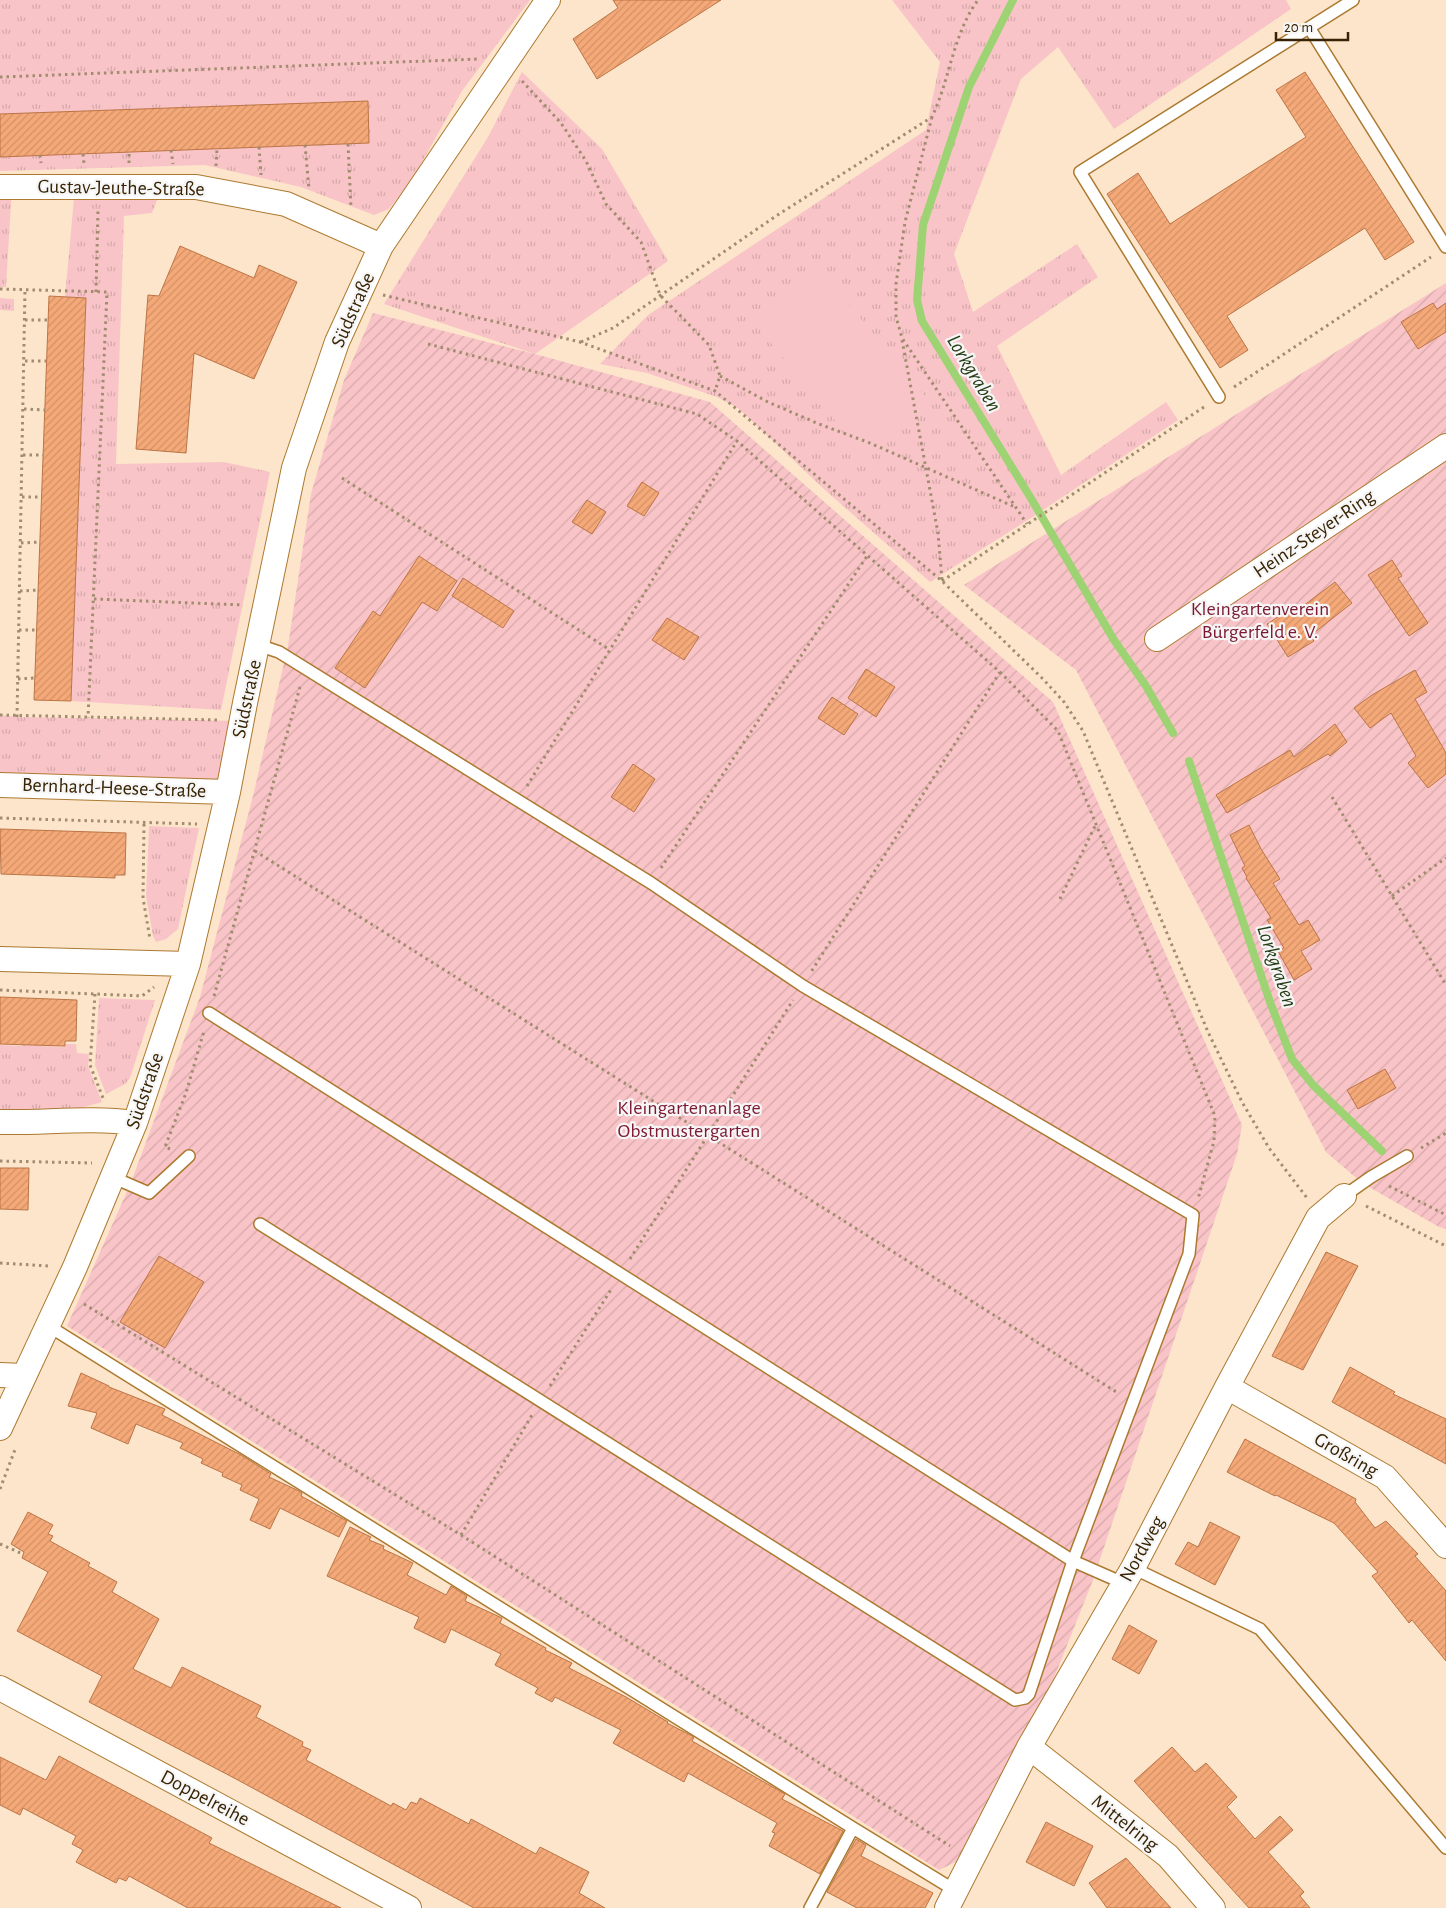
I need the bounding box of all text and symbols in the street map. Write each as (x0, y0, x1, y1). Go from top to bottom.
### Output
scale bar (1276, 10, 1348, 42)
text: 20 m (1284, 20, 1313, 35)
street label: Gustav-Jeuthe-Straße (37, 177, 205, 199)
street label: Südstraße (328, 270, 378, 350)
water label: Lorkgraben (943, 331, 1005, 415)
street label: Heinz-Steyer-Ring (1250, 486, 1378, 582)
park label: Kleingartenverein Bürgerfeld e. V. (1191, 599, 1329, 642)
street label: Südstraße (229, 658, 265, 740)
street label: Bernhard-Heese-Straße (21, 775, 207, 801)
water label: Lorkgraben (1253, 922, 1301, 1010)
street label: Südstraße (123, 1050, 167, 1132)
park label: Kleingartenanlage Obstmustergarten (617, 1098, 761, 1141)
street label: Großring (1311, 1429, 1382, 1481)
street label: Nordweg (1116, 1513, 1168, 1585)
street label: Doppelreihe (157, 1766, 253, 1830)
street label: Mittelring (1088, 1791, 1162, 1855)

